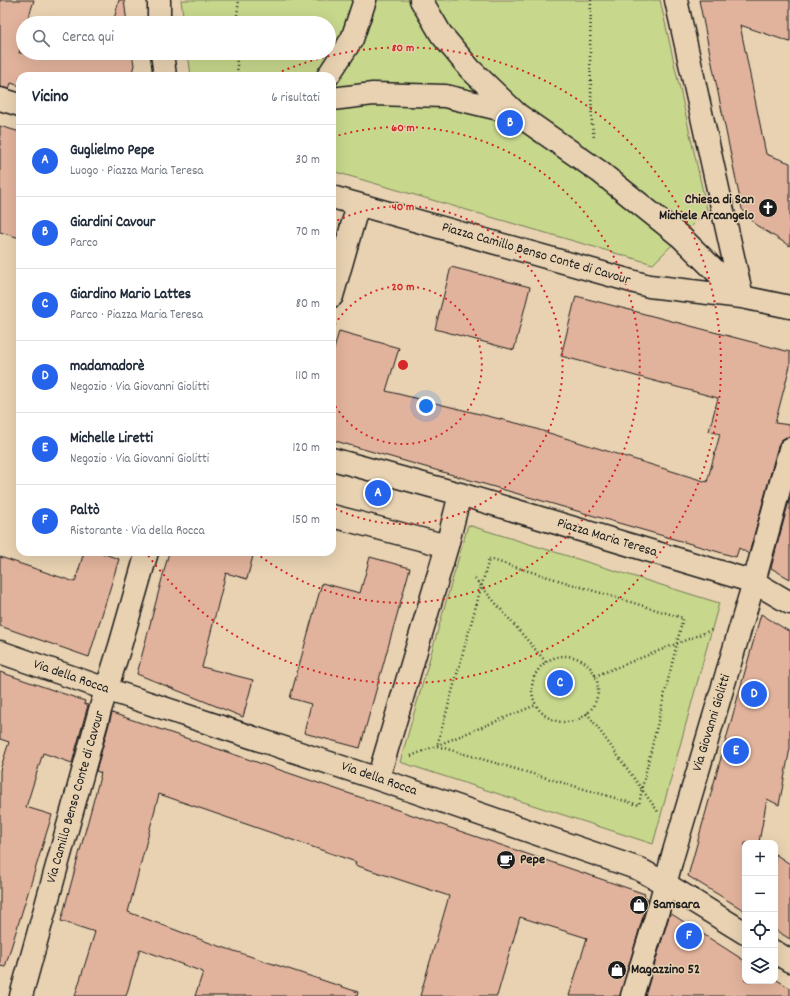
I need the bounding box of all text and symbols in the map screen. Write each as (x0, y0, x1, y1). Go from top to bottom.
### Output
search box (16, 16, 336, 60)
icon: search (30, 27, 52, 49)
text: Cerca qui (62, 27, 114, 49)
text: 80 m (392, 40, 414, 57)
text: Vicino (32, 86, 69, 110)
text: 6 risultati (271, 89, 320, 108)
pin: B (497, 108, 523, 138)
text: 60 m (391, 120, 415, 137)
text: Guglielmo Pepe (70, 140, 154, 162)
text: A (41, 151, 49, 170)
text: 30 m (295, 151, 320, 170)
text: Luogo · Piazza Maria Teresa (70, 162, 203, 181)
place label: Chiesa di San Michele Arcangelo (659, 190, 755, 226)
church icon: Chiesa di San Michele Arcangelo (757, 197, 779, 219)
text: 40 m (392, 199, 414, 216)
text: Giardini Cavour (70, 212, 155, 234)
street label: Piazza Camillo Benso Conte di Cavour (439, 217, 633, 291)
text: B (42, 223, 48, 242)
text: 70 m (296, 223, 320, 242)
text: Parco (70, 234, 98, 253)
text: 20 m (392, 279, 414, 296)
text: Giardino Mario Lattes (70, 284, 191, 306)
text: C (42, 295, 48, 314)
text: 80 m (296, 295, 320, 314)
text: Parco · Piazza Maria Teresa (70, 306, 203, 325)
text: madamadorè (70, 356, 145, 378)
centre of rings (396, 358, 410, 372)
text: D (42, 367, 48, 386)
text: 110 m (295, 367, 320, 386)
text: Negozio · Via Giovanni Giolitti (70, 378, 209, 397)
your location (416, 396, 436, 416)
text: Michelle Liretti (70, 428, 153, 450)
text: E (42, 439, 48, 458)
text: 120 m (292, 439, 320, 458)
text: Negozio · Via Giovanni Giolitti (70, 450, 209, 469)
pin: A (365, 478, 391, 508)
text: Paltò (70, 500, 100, 522)
text: F (42, 511, 48, 530)
text: 150 m (292, 511, 320, 530)
street label: Piazza Maria Teresa (554, 513, 660, 563)
text: Ristorante · Via della Rocca (70, 522, 205, 541)
street label: Via della Rocca (30, 655, 112, 699)
pin: C (547, 668, 573, 698)
street label: Via Giovanni Giolitti (688, 672, 736, 774)
pin: D (741, 679, 767, 709)
street label: Via Camillo Benso Conte di Cavour (42, 708, 110, 886)
pin: E (723, 736, 749, 766)
street label: Via della Rocca (338, 757, 420, 801)
map controls (742, 840, 778, 984)
button: + (742, 840, 778, 876)
cafe icon: Pepe (495, 849, 517, 871)
place label: Pepe (520, 850, 545, 870)
button: − (742, 876, 778, 912)
shop icon: Samsara (628, 894, 650, 916)
place label: Samsara (653, 895, 701, 915)
button: locate (742, 912, 778, 948)
pin: F (676, 921, 702, 951)
button: layers (742, 948, 778, 984)
shop icon: Magazzino 52 (606, 959, 628, 981)
place label: Magazzino 52 (631, 960, 700, 980)

